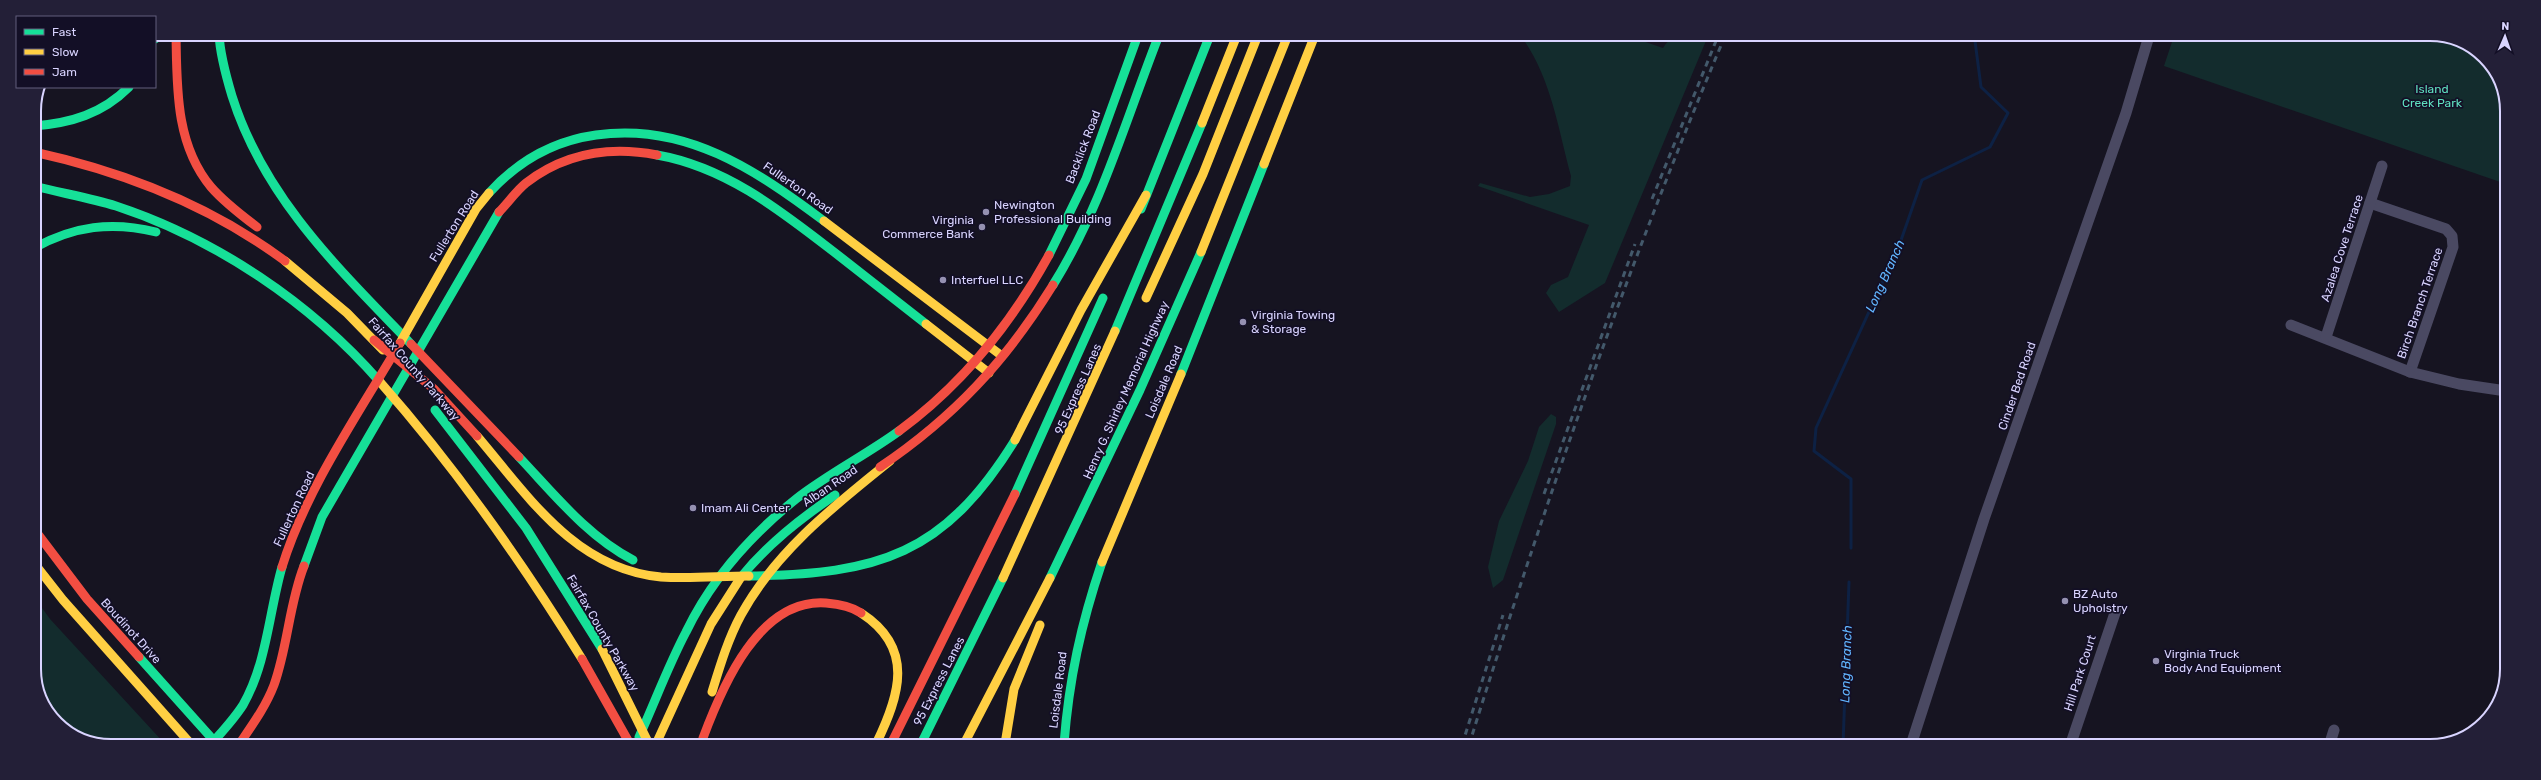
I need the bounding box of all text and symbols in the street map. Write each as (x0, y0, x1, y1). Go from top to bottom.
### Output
legend (16, 16, 156, 88)
north arrow (2485, 16, 2525, 56)
text: N (2501, 20, 2510, 33)
text: Fast (52, 25, 76, 39)
text: Slow (52, 45, 79, 59)
text: Jam (52, 65, 77, 79)
park label: Island Creek Park (2402, 82, 2463, 110)
street label: Backlick Road (1063, 108, 1103, 186)
street label: Fullerton Road (761, 159, 835, 217)
street label: Fullerton Road (426, 188, 482, 264)
street label: Azalea Cove Terrace (2318, 192, 2366, 303)
place label: Newington Professional Building (994, 198, 1112, 226)
marker: Newington Professional Building (981, 207, 991, 217)
place label: Virginia Commerce Bank (882, 213, 975, 241)
marker: Virginia Commerce Bank (977, 222, 987, 232)
water label: Long Branch (1862, 237, 1909, 315)
street label: Birch Branch Terrace (2394, 245, 2446, 360)
place label: Interfuel LLC (951, 273, 1023, 287)
marker: Interfuel LLC (938, 275, 948, 285)
street label: Henry G. Shirley Memorial Highway (1080, 298, 1172, 481)
place label: Virginia Towing & Storage (1251, 308, 1335, 336)
street label: Fairfax County Parkway (365, 315, 463, 424)
marker: Virginia Towing & Storage (1238, 317, 1248, 327)
street label: Cinder Bed Road (1995, 340, 2039, 432)
street label: 95 Express Lanes (1052, 341, 1104, 437)
street label: Loisdale Road (1142, 344, 1186, 420)
street label: Alban Road (800, 462, 860, 510)
street label: Fullerton Road (270, 469, 318, 549)
place label: Imam Ali Center (701, 501, 790, 515)
marker: Imam Ali Center (688, 503, 698, 513)
street label: Fairfax County Parkway (564, 572, 642, 694)
place label: BZ Auto Upholstry (2073, 587, 2128, 615)
street label: Boudinot Drive (98, 596, 164, 667)
marker: BZ Auto Upholstry (2060, 596, 2070, 606)
water label: Long Branch (1837, 625, 1856, 703)
street label: Hill Park Court (2061, 633, 2099, 713)
street label: 95 Express Lanes (911, 634, 967, 728)
place label: Virginia Truck Body And Equipment (2164, 647, 2282, 675)
street label: Loisdale Road (1046, 651, 1070, 729)
marker: Virginia Truck Body And Equipment (2151, 656, 2161, 666)

